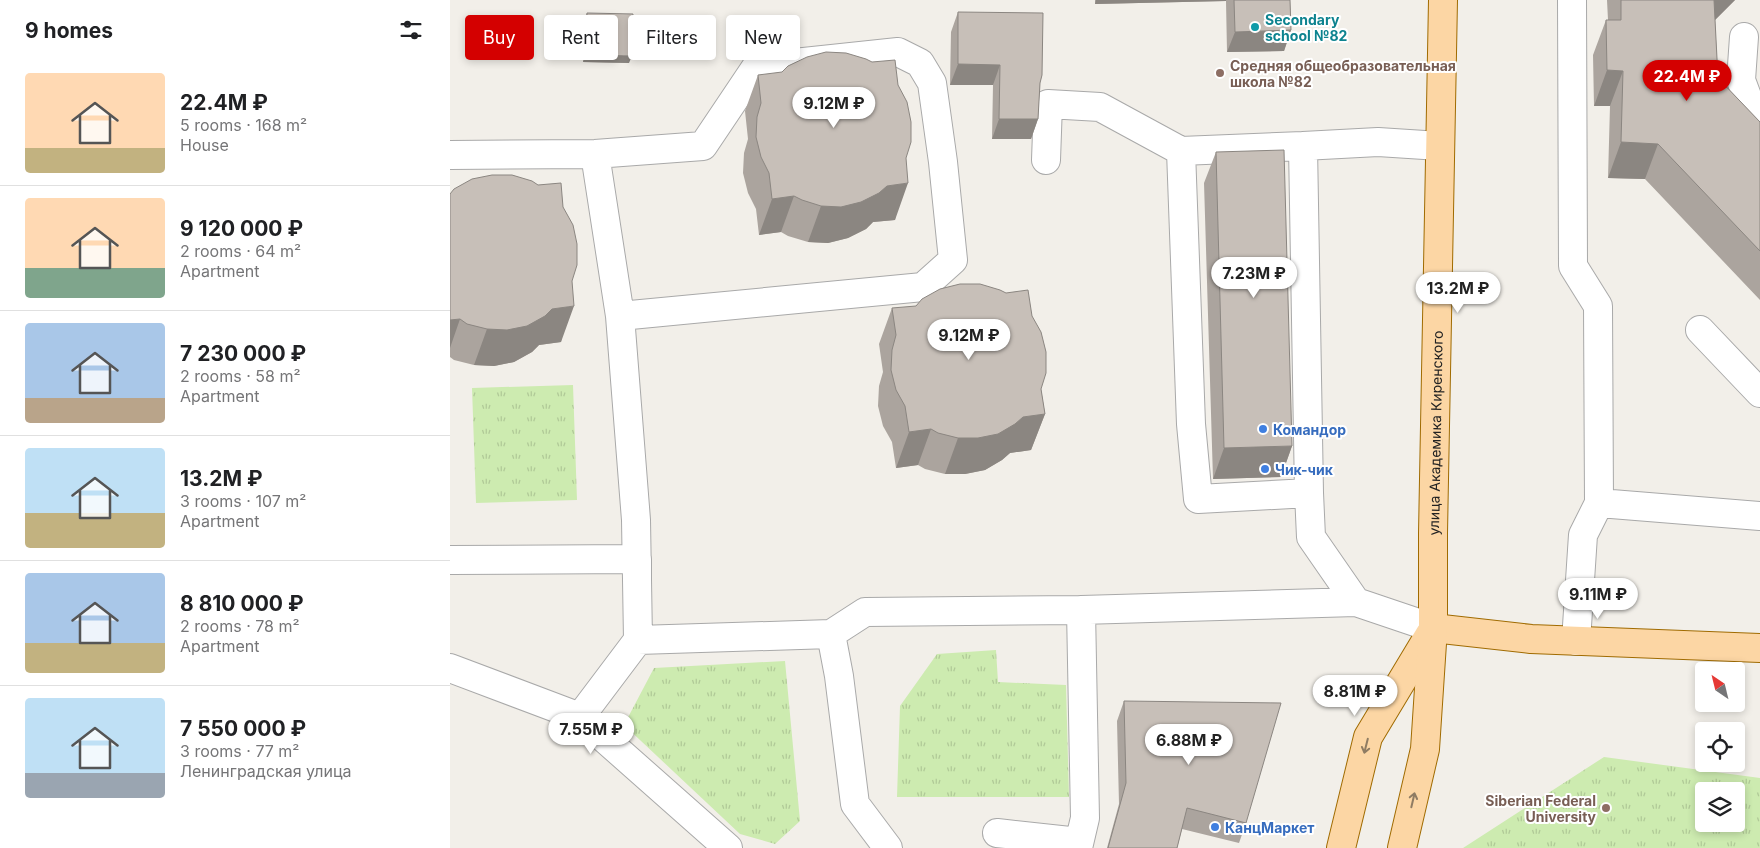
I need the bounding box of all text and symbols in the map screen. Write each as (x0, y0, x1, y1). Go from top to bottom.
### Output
place label: Secondary school №82 (1265, 11, 1348, 44)
chip: Buy (465, 15, 534, 60)
chip: Rent (544, 15, 618, 60)
chip: Filters (628, 15, 716, 60)
chip: New (726, 15, 800, 60)
icon: filters (397, 16, 425, 44)
text: 9 homes (25, 18, 113, 43)
marker: Secondary school №82 (1249, 21, 1261, 33)
place label: Средняя общеобразовательная школа №82 (1230, 57, 1456, 90)
pin: 22.4M ₽ (1641, 59, 1733, 102)
text: 22.4M ₽ (1654, 66, 1720, 86)
marker: Средняя общеобразовательная школа №82 (1214, 67, 1226, 79)
pin: 9.12M ₽ (788, 86, 880, 129)
text: 22.4M ₽ (180, 90, 268, 115)
icon: home (65, 93, 125, 153)
text: 9.12M ₽ (803, 93, 865, 113)
text: 5 rooms · 168 m² (180, 115, 307, 135)
text: House (180, 135, 229, 155)
text: 9 120 000 ₽ (180, 216, 303, 241)
icon: home (65, 218, 125, 278)
text: 2 rooms · 64 m² (180, 241, 301, 261)
pin: 7.23M ₽ (1208, 256, 1300, 299)
text: Apartment (180, 261, 260, 281)
text: 7.23M ₽ (1222, 263, 1286, 283)
pin: 13.2M ₽ (1412, 272, 1504, 314)
text: 13.2M ₽ (1427, 278, 1489, 298)
pin: 9.12M ₽ (923, 318, 1015, 361)
text: 9.12M ₽ (938, 325, 1000, 345)
street label: улица Академика Киренского (1424, 330, 1445, 536)
text: 7 230 000 ₽ (180, 341, 306, 366)
icon: home (65, 343, 125, 403)
text: 2 rooms · 58 m² (180, 366, 300, 386)
text: Apartment (180, 386, 260, 406)
place label: Командор (1273, 421, 1346, 438)
marker: Командор (1257, 423, 1269, 435)
place label: Чик-чик (1275, 461, 1334, 478)
marker: Чик-чик (1259, 463, 1271, 475)
text: 13.2M ₽ (180, 466, 263, 491)
icon: home (65, 468, 125, 528)
text: 3 rooms · 107 m² (180, 491, 306, 511)
text: Apartment (180, 511, 260, 531)
pin: 9.11M ₽ (1552, 578, 1644, 620)
text: 9.11M ₽ (1569, 584, 1627, 604)
text: 8 810 000 ₽ (180, 591, 304, 616)
icon: home (65, 593, 125, 653)
text: 2 rooms · 78 m² (180, 616, 300, 636)
text: Apartment (180, 636, 260, 656)
north arrow (1695, 662, 1745, 712)
map controls (1695, 662, 1745, 832)
pin: 8.81M ₽ (1309, 674, 1401, 717)
text: 8.81M ₽ (1324, 681, 1386, 701)
pin: 7.55M ₽ (545, 712, 637, 755)
text: 7 550 000 ₽ (180, 716, 306, 741)
icon: home (65, 718, 125, 778)
text: 7.55M ₽ (559, 719, 623, 739)
button: locate (1695, 722, 1745, 772)
pin: 6.88M ₽ (1143, 724, 1235, 766)
text: 6.88M ₽ (1156, 730, 1222, 750)
one-way arrow (1361, 737, 1370, 753)
text: 3 rooms · 77 m² (180, 741, 299, 761)
text: Ленинградская улица (180, 761, 352, 781)
button: layers (1695, 782, 1745, 832)
place label: Siberian Federal University (1485, 792, 1597, 825)
one-way arrow (1409, 793, 1418, 809)
marker: Siberian Federal University (1600, 802, 1612, 814)
place label: КанцМаркет (1225, 819, 1314, 836)
marker: КанцМаркет (1209, 821, 1221, 833)

